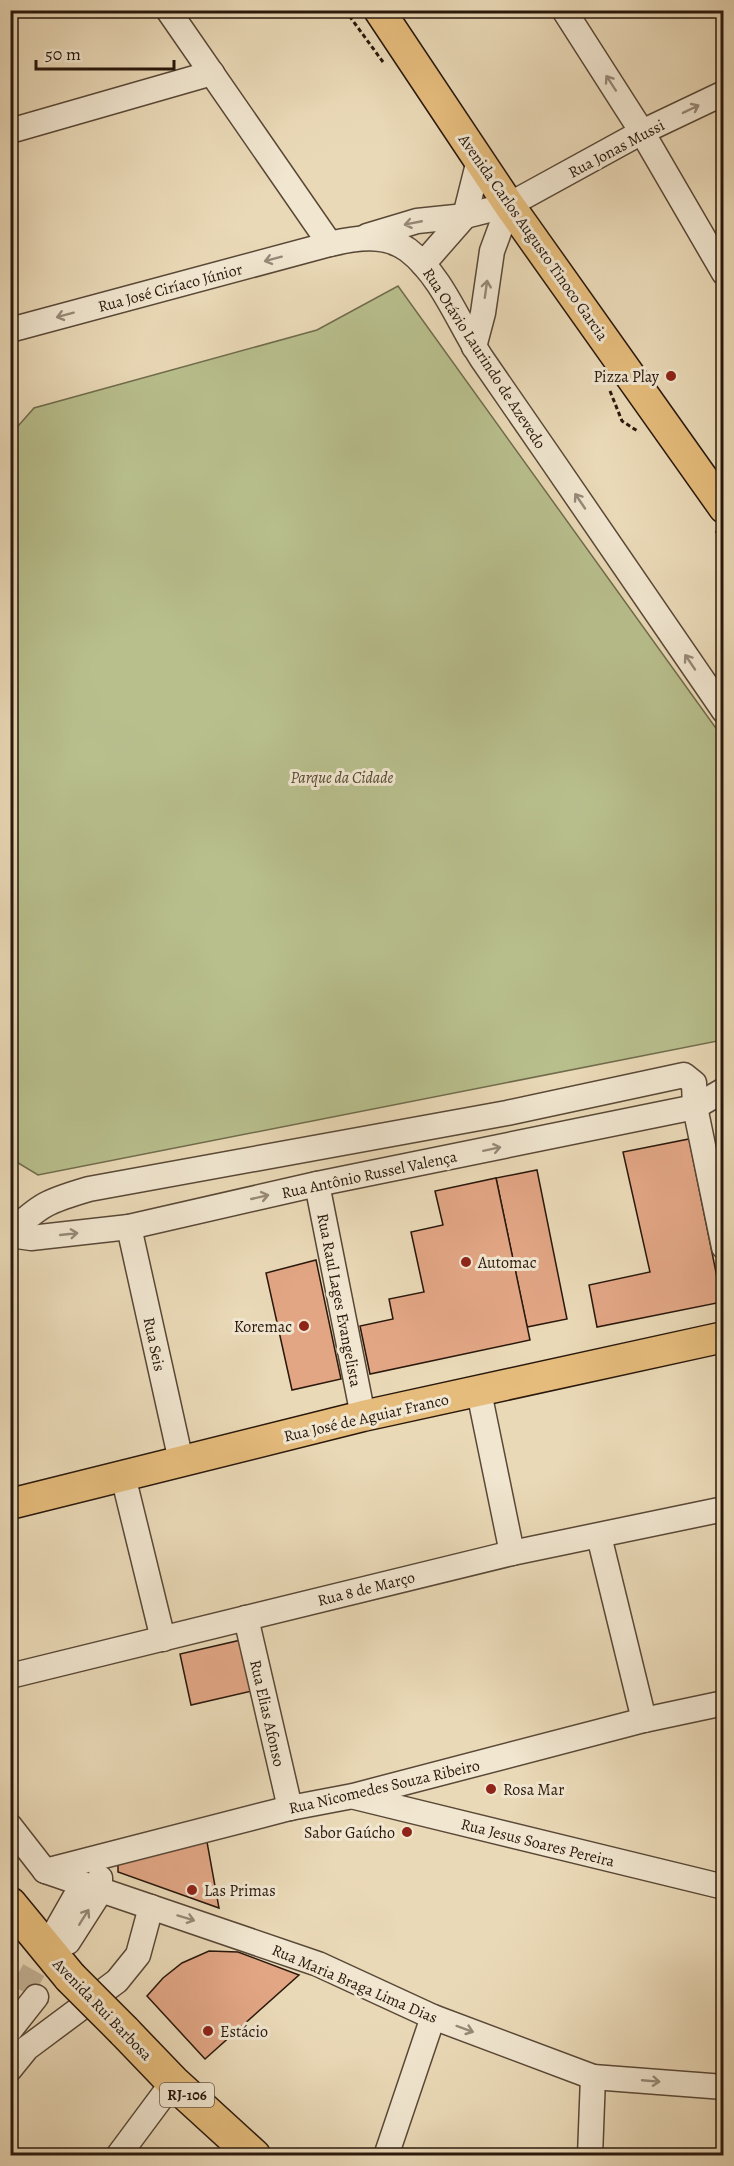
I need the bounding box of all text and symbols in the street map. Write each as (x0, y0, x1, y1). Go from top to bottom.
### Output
scale bar (36, 33, 174, 71)
text: 50 m (45, 42, 81, 66)
one-way arrow (604, 75, 616, 92)
one-way arrow (681, 102, 699, 114)
street label: Rua Jonas Mussi (564, 114, 669, 184)
street label: Avenida Carlos Augusto Tinoco Garcia (453, 129, 614, 346)
one-way arrow (404, 218, 423, 229)
one-way arrow (264, 254, 283, 265)
street label: Rua José Ciríaco Júnior (96, 258, 245, 318)
street label: Rua Otávio Laurindo de Azevedo (417, 264, 551, 453)
one-way arrow (481, 280, 492, 300)
one-way arrow (56, 310, 75, 322)
place label: Pizza Play (593, 366, 660, 388)
marker: Pizza Play (664, 369, 678, 383)
one-way arrow (574, 494, 586, 510)
one-way arrow (684, 654, 697, 671)
park label: Parque da Cidade (291, 767, 394, 789)
one-way arrow (481, 1143, 501, 1154)
street label: Rua Antônio Russel Valença (279, 1146, 460, 1204)
one-way arrow (250, 1191, 269, 1203)
street label: Rua Raul Lages Evangelista (311, 1212, 367, 1389)
one-way arrow (58, 1228, 78, 1239)
place label: Automac (477, 1252, 537, 1274)
marker: Automac (459, 1255, 473, 1269)
street label: Rua Seis (138, 1315, 170, 1373)
place label: Koremac (234, 1316, 292, 1338)
marker: Koremac (297, 1319, 311, 1333)
street label: Rua José de Aguiar Franco (282, 1388, 451, 1448)
street label: Rua 8 de Março (315, 1566, 417, 1612)
street label: Rua Elias Afonso (244, 1658, 290, 1769)
street label: Rua Nicomedes Souza Ribeiro (287, 1754, 482, 1820)
place label: Rosa Mar (503, 1779, 564, 1801)
marker: Rosa Mar (484, 1782, 498, 1796)
street label: Rua Jesus Soares Pereira (459, 1813, 617, 1873)
place label: Sabor Gaúcho (304, 1822, 395, 1844)
marker: Sabor Gaúcho (400, 1825, 414, 1839)
place label: Las Primas (204, 1880, 276, 1902)
marker: Las Primas (185, 1883, 199, 1897)
one-way arrow (79, 1909, 91, 1926)
one-way arrow (176, 1913, 195, 1924)
street label: Rua Maria Braga Lima Dias (268, 1939, 441, 2029)
street label: Avenida Rui Barbosa (47, 1953, 157, 2066)
place label: Estácio (220, 2021, 268, 2043)
marker: Estácio (201, 2024, 215, 2038)
one-way arrow (455, 2024, 473, 2035)
one-way arrow (640, 2076, 660, 2087)
road number: RJ-106 (160, 2083, 214, 2107)

